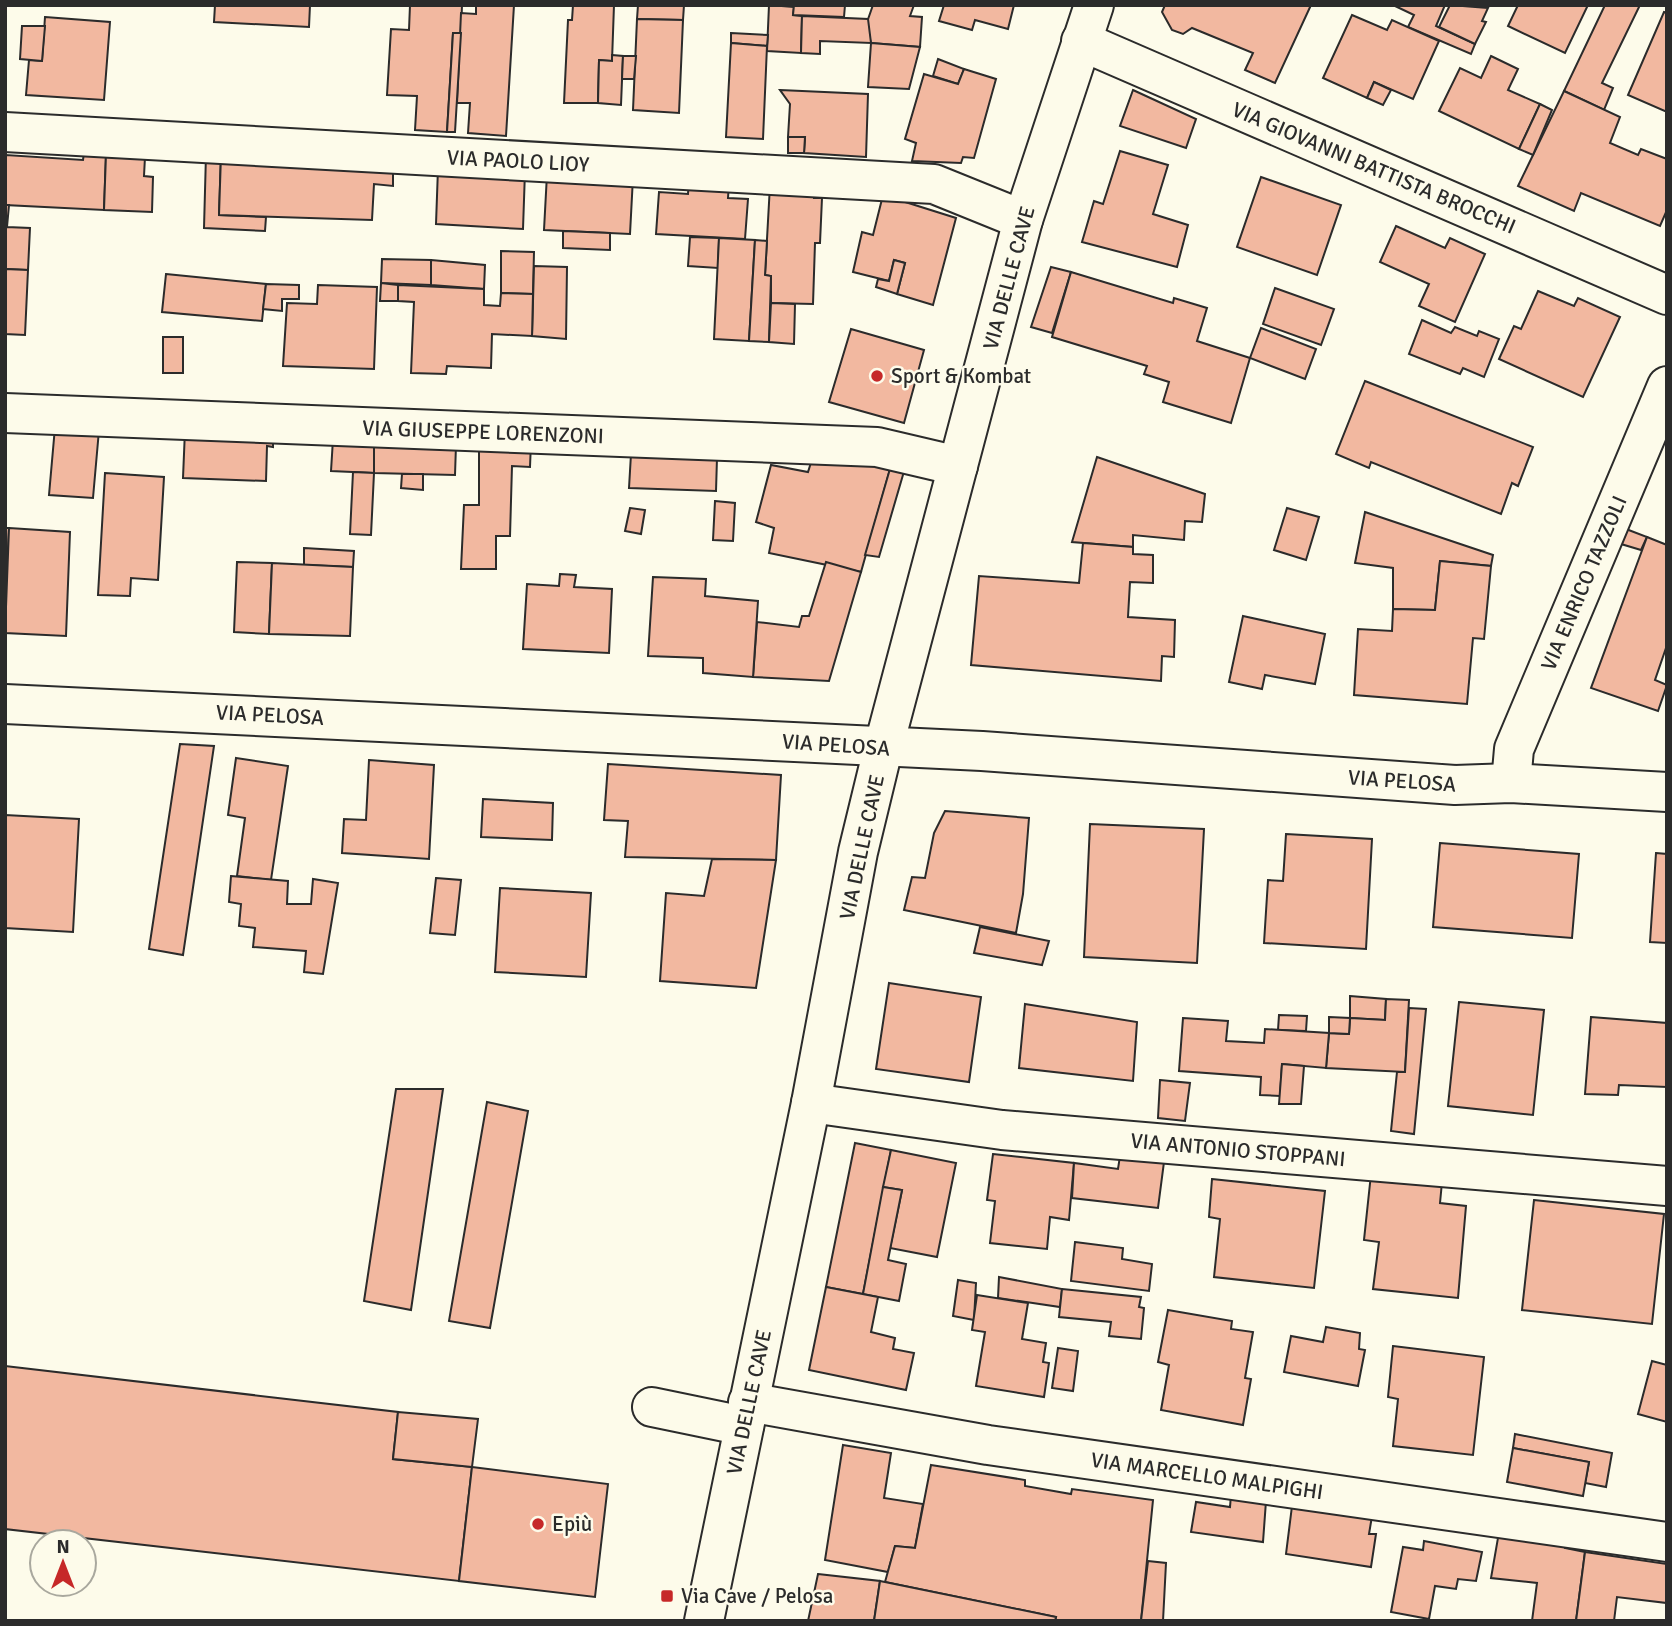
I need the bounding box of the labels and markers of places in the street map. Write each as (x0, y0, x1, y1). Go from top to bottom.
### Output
place label: Sport & Kombat (891, 363, 1031, 389)
marker: Sport & Kombat (869, 368, 885, 384)
place label: Epiù (552, 1511, 592, 1537)
marker: Epiù (530, 1516, 546, 1532)
place label: Via Cave / Pelosa (681, 1583, 833, 1609)
marker: Via Cave / Pelosa (659, 1588, 675, 1604)

